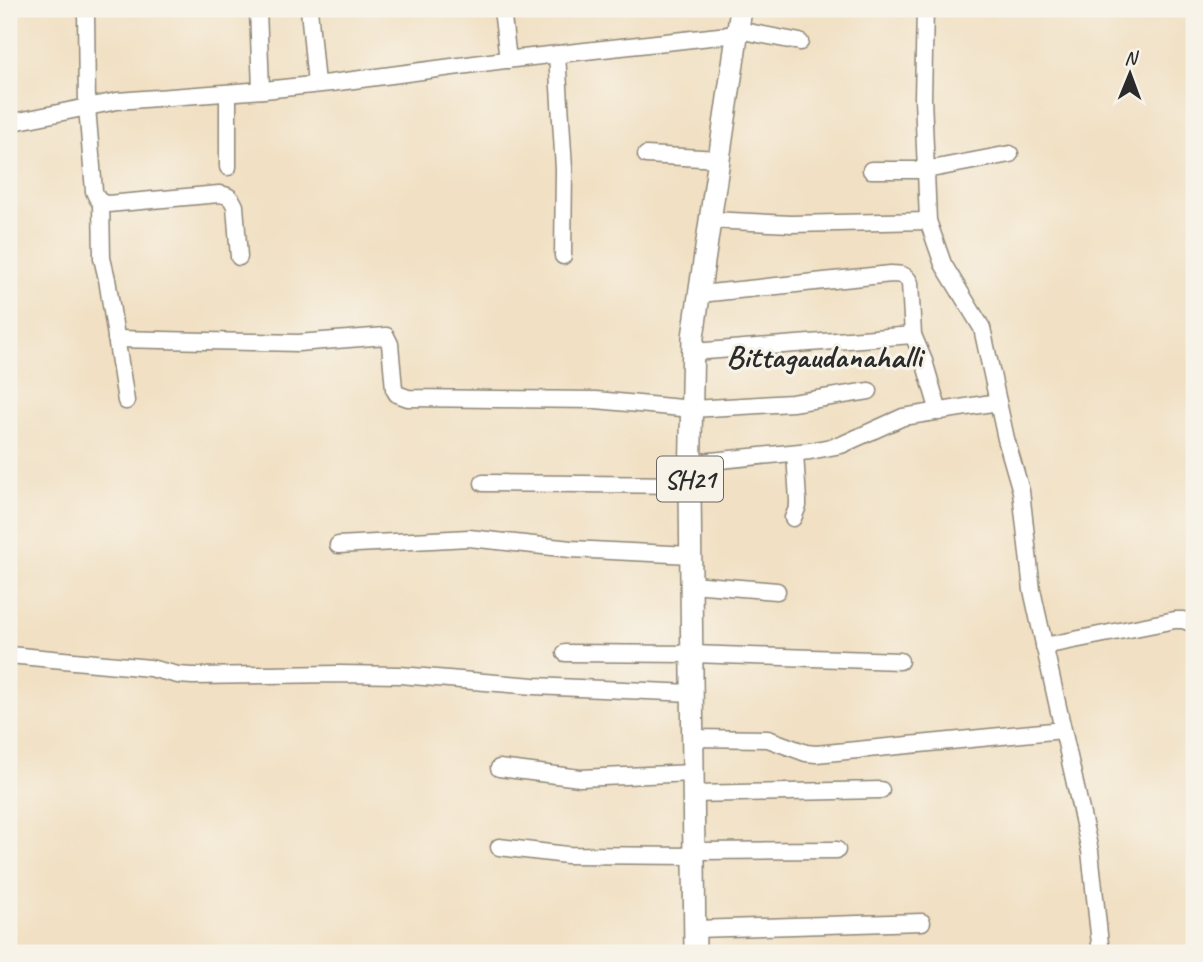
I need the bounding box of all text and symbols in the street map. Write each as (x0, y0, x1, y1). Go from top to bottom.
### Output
north arrow (1094, 38, 1164, 108)
text: N (1124, 46, 1140, 70)
district label: Bittagaudanahalli (726, 336, 925, 377)
road number: SH21 (657, 457, 723, 502)

